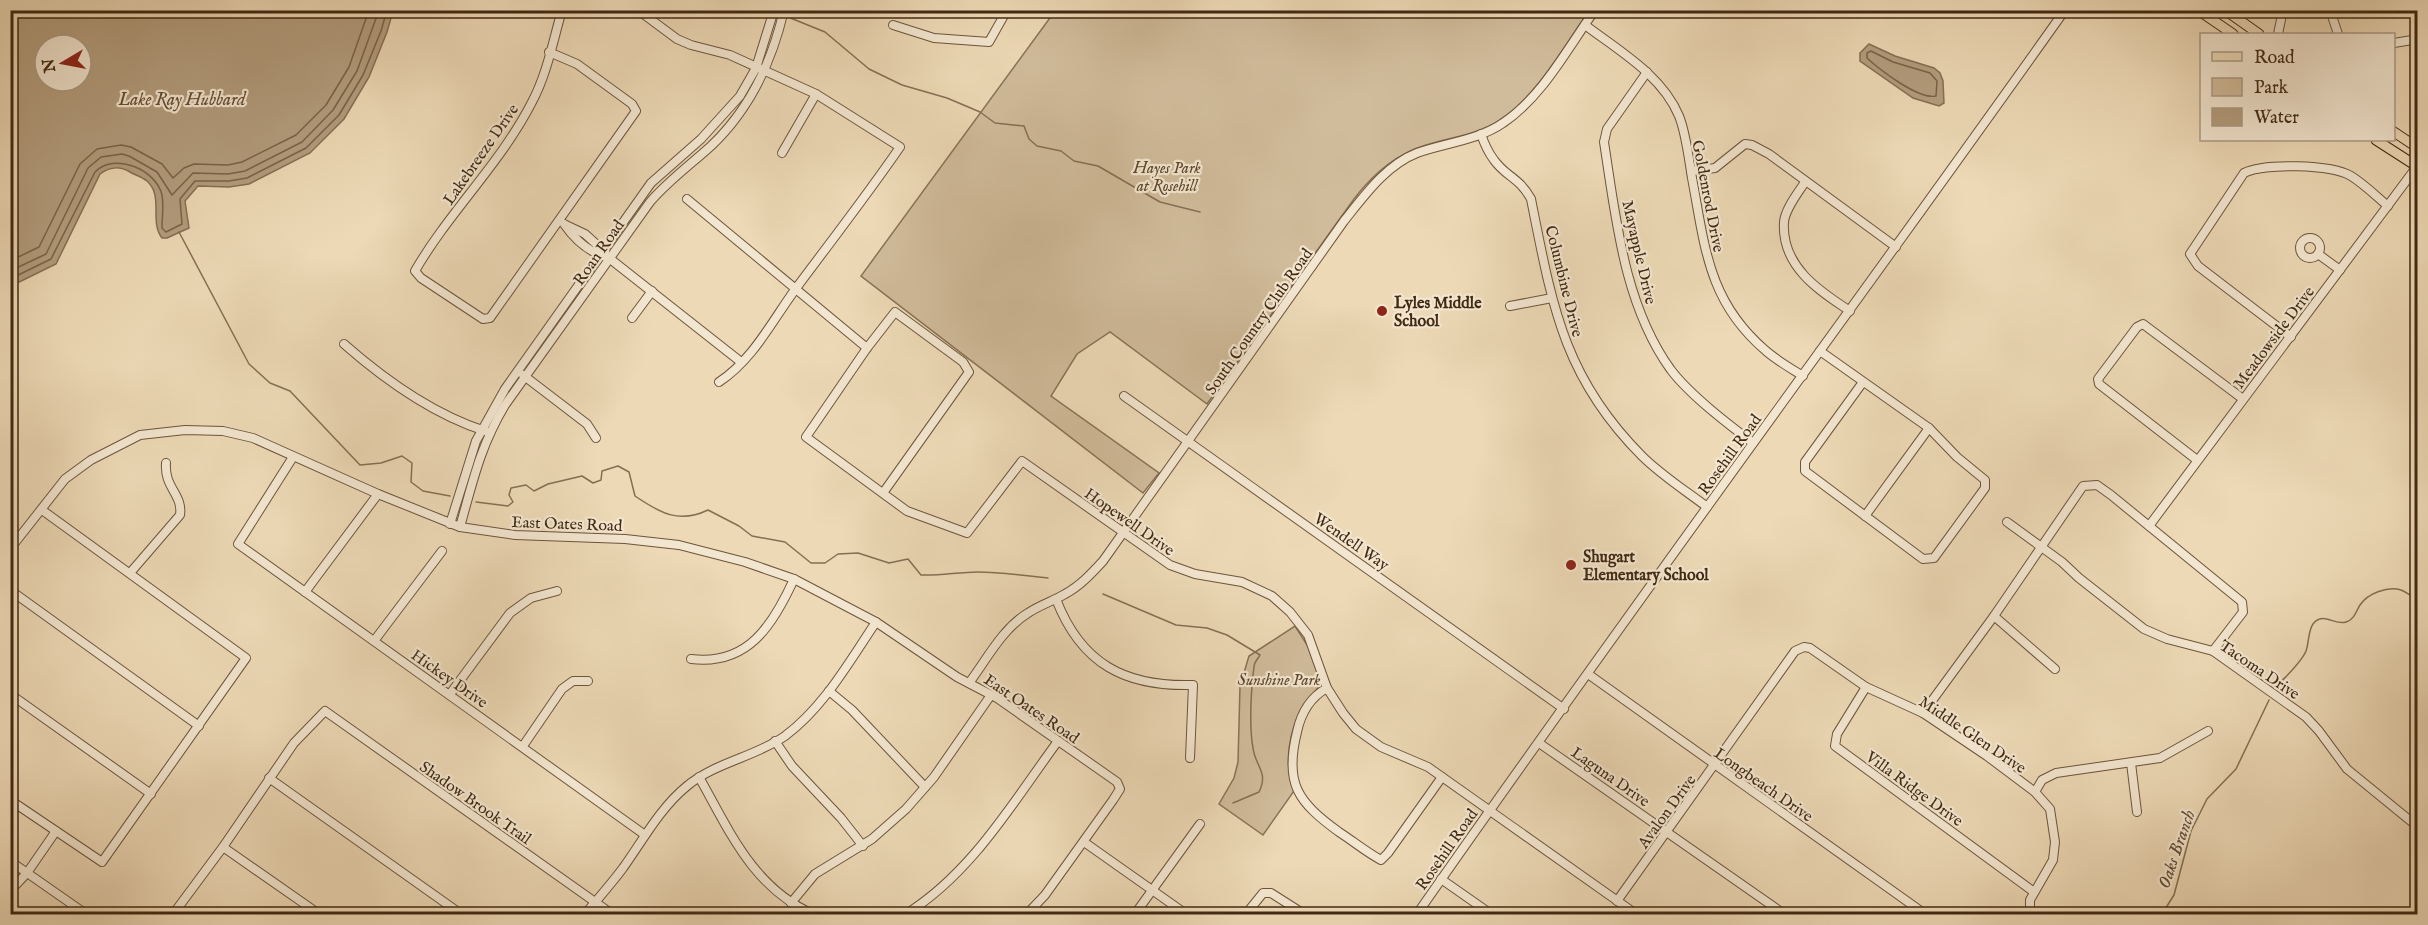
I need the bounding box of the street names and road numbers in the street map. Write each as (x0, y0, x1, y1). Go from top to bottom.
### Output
street label: Lakebreeze Drive (439, 101, 524, 209)
street label: Goldenrod Drive (1686, 139, 1728, 254)
street label: Mayapple Drive (1616, 198, 1660, 306)
street label: Roan Road (570, 216, 630, 290)
street label: Columbine Drive (1540, 224, 1587, 339)
street label: South Country Club Road (1201, 245, 1318, 399)
street label: Meadowside Drive (2230, 283, 2320, 393)
street label: Rosehill Road (1695, 411, 1767, 499)
street label: Hopewell Drive (1080, 484, 1178, 561)
street label: Wendell Way (1309, 509, 1392, 576)
street label: East Oates Road (511, 513, 623, 537)
street label: Tacoma Drive (2215, 636, 2303, 705)
street label: Hickey Drive (407, 646, 491, 713)
street label: East Oates Road (979, 670, 1083, 749)
street label: Middle Glen Drive (1914, 692, 2029, 779)
street label: Laguna Drive (1567, 743, 1653, 812)
street label: Longbeach Drive (1709, 744, 1816, 827)
street label: Villa Ridge Drive (1860, 747, 1966, 832)
street label: Shadow Brook Trail (415, 758, 535, 850)
street label: Avalon Drive (1633, 771, 1701, 854)
street label: Rosehill Road (1412, 805, 1483, 895)

